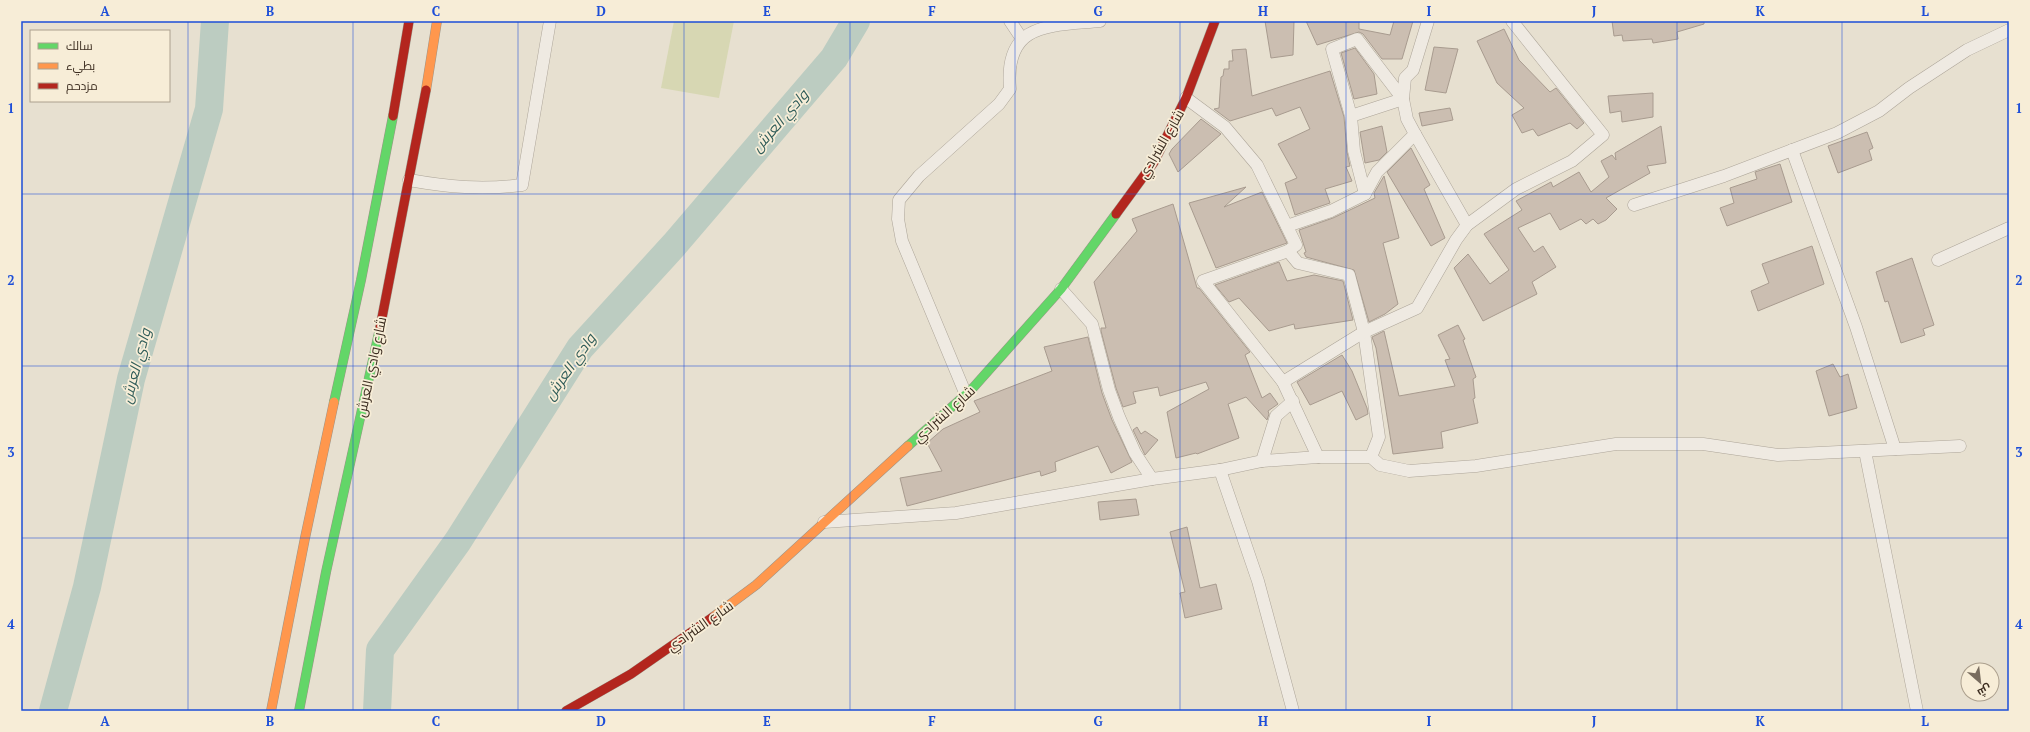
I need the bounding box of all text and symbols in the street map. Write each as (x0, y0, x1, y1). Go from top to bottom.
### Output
text: A (100, 2, 110, 20)
text: B (266, 2, 274, 20)
text: C (432, 2, 440, 20)
text: D (596, 2, 606, 20)
text: E (763, 2, 771, 20)
text: F (928, 2, 936, 20)
text: G (1093, 2, 1103, 20)
text: H (1258, 2, 1268, 20)
text: I (1427, 2, 1432, 20)
text: J (1592, 2, 1597, 20)
text: K (1755, 2, 1765, 20)
text: L (1921, 2, 1929, 20)
legend (30, 30, 170, 102)
text: سالك (66, 38, 93, 53)
text: بطيء (66, 58, 95, 76)
text: مزدحم (66, 78, 98, 94)
water label: وادي العرش (746, 84, 815, 158)
text: 1 (7, 99, 15, 117)
text: 1 (2015, 99, 2023, 117)
street label: شارع الشرادي (1133, 106, 1191, 183)
text: 2 (7, 271, 15, 289)
text: 2 (2015, 271, 2023, 289)
street label: شارع وادي العرش (351, 315, 393, 420)
water label: وادي العرش (115, 325, 158, 406)
water label: وادي العرش (539, 329, 602, 405)
street label: شارع الشرادي (909, 381, 981, 449)
text: 3 (7, 443, 15, 461)
text: 3 (2015, 443, 2023, 461)
street label: شارع الشرادي (663, 596, 739, 658)
text: 4 (7, 615, 15, 633)
text: 4 (2015, 615, 2023, 633)
north arrow (1960, 662, 2000, 702)
text: ش (1975, 681, 1994, 700)
text: A (100, 712, 110, 730)
text: B (266, 712, 274, 730)
text: C (432, 712, 440, 730)
text: D (596, 712, 606, 730)
text: E (763, 712, 771, 730)
text: F (928, 712, 936, 730)
text: G (1093, 712, 1103, 730)
text: H (1258, 712, 1268, 730)
text: I (1427, 712, 1432, 730)
text: J (1592, 712, 1597, 730)
text: K (1755, 712, 1765, 730)
text: L (1921, 712, 1929, 730)

